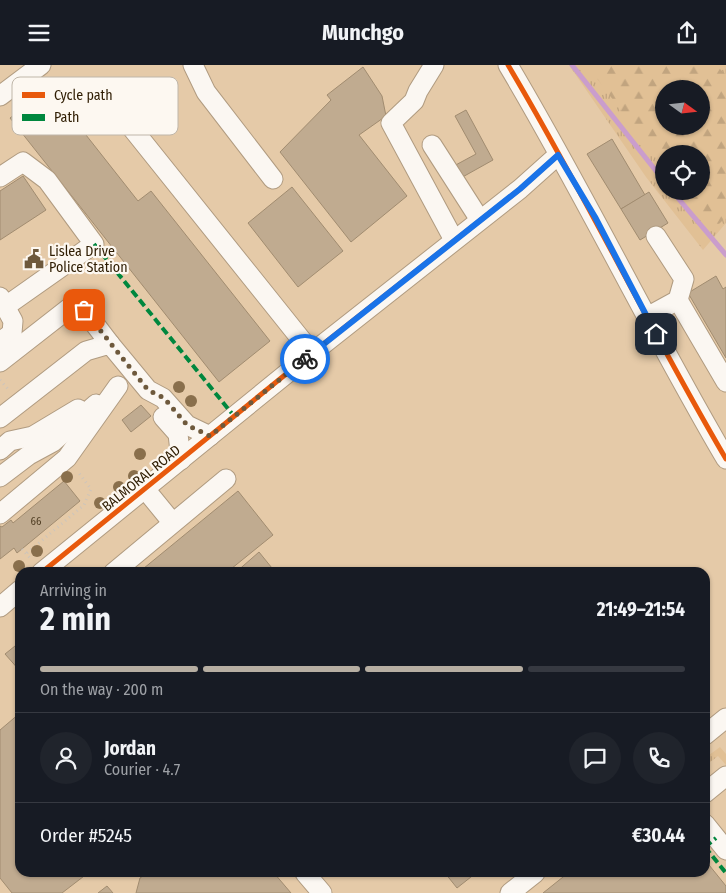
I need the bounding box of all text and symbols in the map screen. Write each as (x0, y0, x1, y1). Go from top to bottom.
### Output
icon: menu (25, 19, 53, 47)
text: Munchgo (322, 19, 404, 46)
icon: share (673, 19, 701, 47)
legend (12, 77, 178, 135)
north arrow (655, 80, 710, 135)
map controls (655, 80, 710, 200)
text: Cycle path (54, 87, 113, 104)
text: Path (54, 109, 79, 126)
button: locate (655, 145, 710, 200)
place label: Lislea Drive Police Station (49, 243, 128, 276)
public building icon: Lislea Drive Police Station (23, 248, 45, 270)
pin (63, 289, 105, 331)
icon: bag (70, 296, 98, 324)
pin (635, 313, 677, 355)
icon: home (642, 320, 670, 348)
courier (280, 334, 330, 384)
icon: bike (291, 345, 319, 373)
street label: BALMORAL ROAD (99, 442, 184, 515)
house number: 66 (31, 515, 42, 528)
text: Arriving in (40, 581, 107, 600)
text: 21:49–21:54 (597, 598, 685, 621)
text: 2 min (40, 600, 111, 638)
text: On the way · 200 m (40, 680, 163, 699)
button: person (40, 732, 92, 784)
button: chat (569, 732, 621, 784)
button: phone (633, 732, 685, 784)
text: Jordan (104, 737, 156, 760)
text: Courier · 4.7 (104, 760, 180, 779)
text: Order #5245 (40, 824, 132, 847)
text: €30.44 (632, 824, 685, 847)

